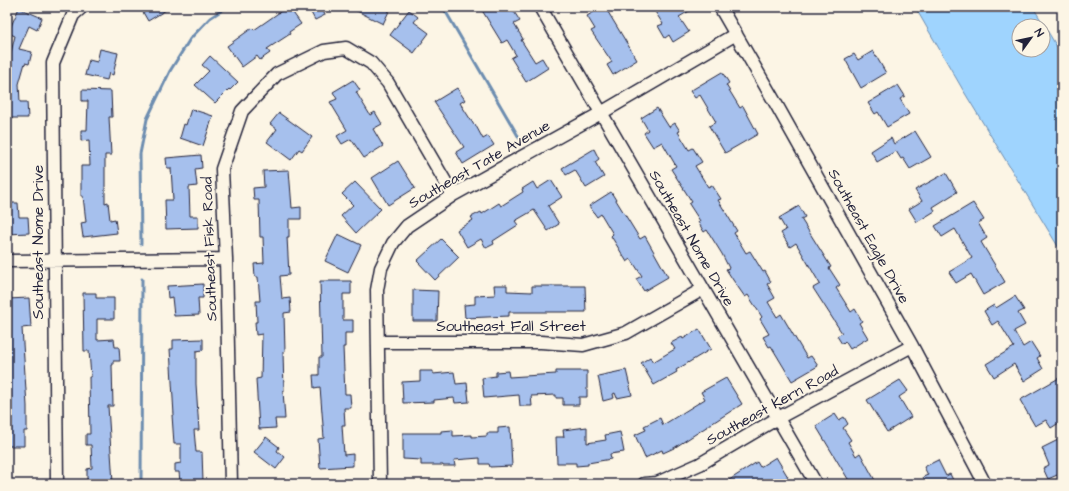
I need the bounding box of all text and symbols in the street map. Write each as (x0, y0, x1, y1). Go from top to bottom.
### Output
north arrow (1011, 18, 1051, 58)
text: N (1031, 26, 1047, 40)
street label: Southeast Tate Avenue (405, 115, 554, 214)
street label: Southeast Nome Drive (28, 165, 49, 319)
street label: Southeast Eagle Drive (822, 165, 914, 308)
street label: Southeast Nome Drive (644, 166, 739, 310)
street label: Southeast Fisk Road (196, 176, 223, 322)
street label: Southeast Fall Street (436, 316, 586, 337)
street label: Southeast Kern Road (702, 360, 842, 450)

